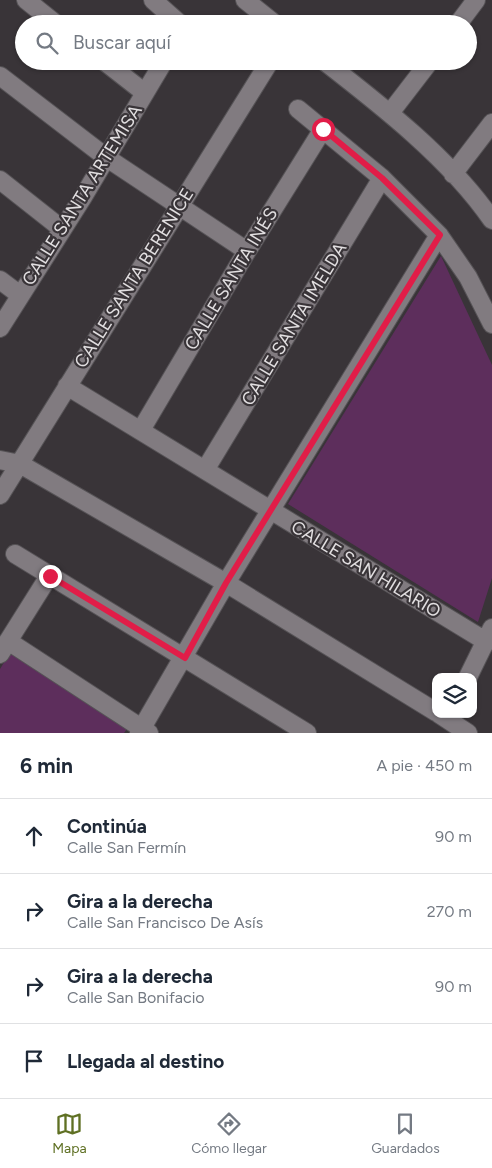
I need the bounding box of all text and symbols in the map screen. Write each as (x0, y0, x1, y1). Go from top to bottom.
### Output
search box (15, 15, 477, 70)
icon: search (33, 29, 61, 57)
text: Buscar aquí (73, 31, 171, 54)
street label: CALLE SANTA ARTEMISA (17, 101, 147, 289)
route start (312, 118, 335, 141)
street label: CALLE SANTA BERENICE (70, 184, 198, 372)
street label: CALLE SANTA INÉS (180, 204, 282, 354)
street label: CALLE SANTA IMELDA (237, 239, 351, 409)
street label: CALLE SAN HILARIO (287, 516, 445, 622)
route end (39, 565, 62, 588)
map controls (432, 673, 477, 718)
button: layers (432, 673, 477, 718)
text: 6 min (20, 753, 73, 778)
text: A pie · 450 m (376, 756, 472, 775)
text: Continúa (67, 815, 147, 838)
icon: ahead (20, 822, 48, 850)
text: 90 m (435, 827, 472, 846)
text: Calle San Fermín (67, 838, 186, 857)
text: Gira a la derecha (67, 890, 213, 913)
icon: right (20, 897, 48, 925)
text: 270 m (427, 902, 472, 921)
text: Calle San Francisco De Asís (67, 913, 263, 932)
text: Gira a la derecha (67, 965, 213, 988)
icon: right (20, 972, 48, 1000)
text: 90 m (435, 977, 472, 996)
text: Calle San Bonifacio (67, 988, 205, 1007)
icon: arrive (20, 1047, 48, 1075)
text: Llegada al destino (67, 1050, 224, 1073)
tab: Mapa (52, 1110, 87, 1157)
tab: Cómo llegar (191, 1110, 267, 1157)
tab: Guardados (371, 1110, 440, 1157)

